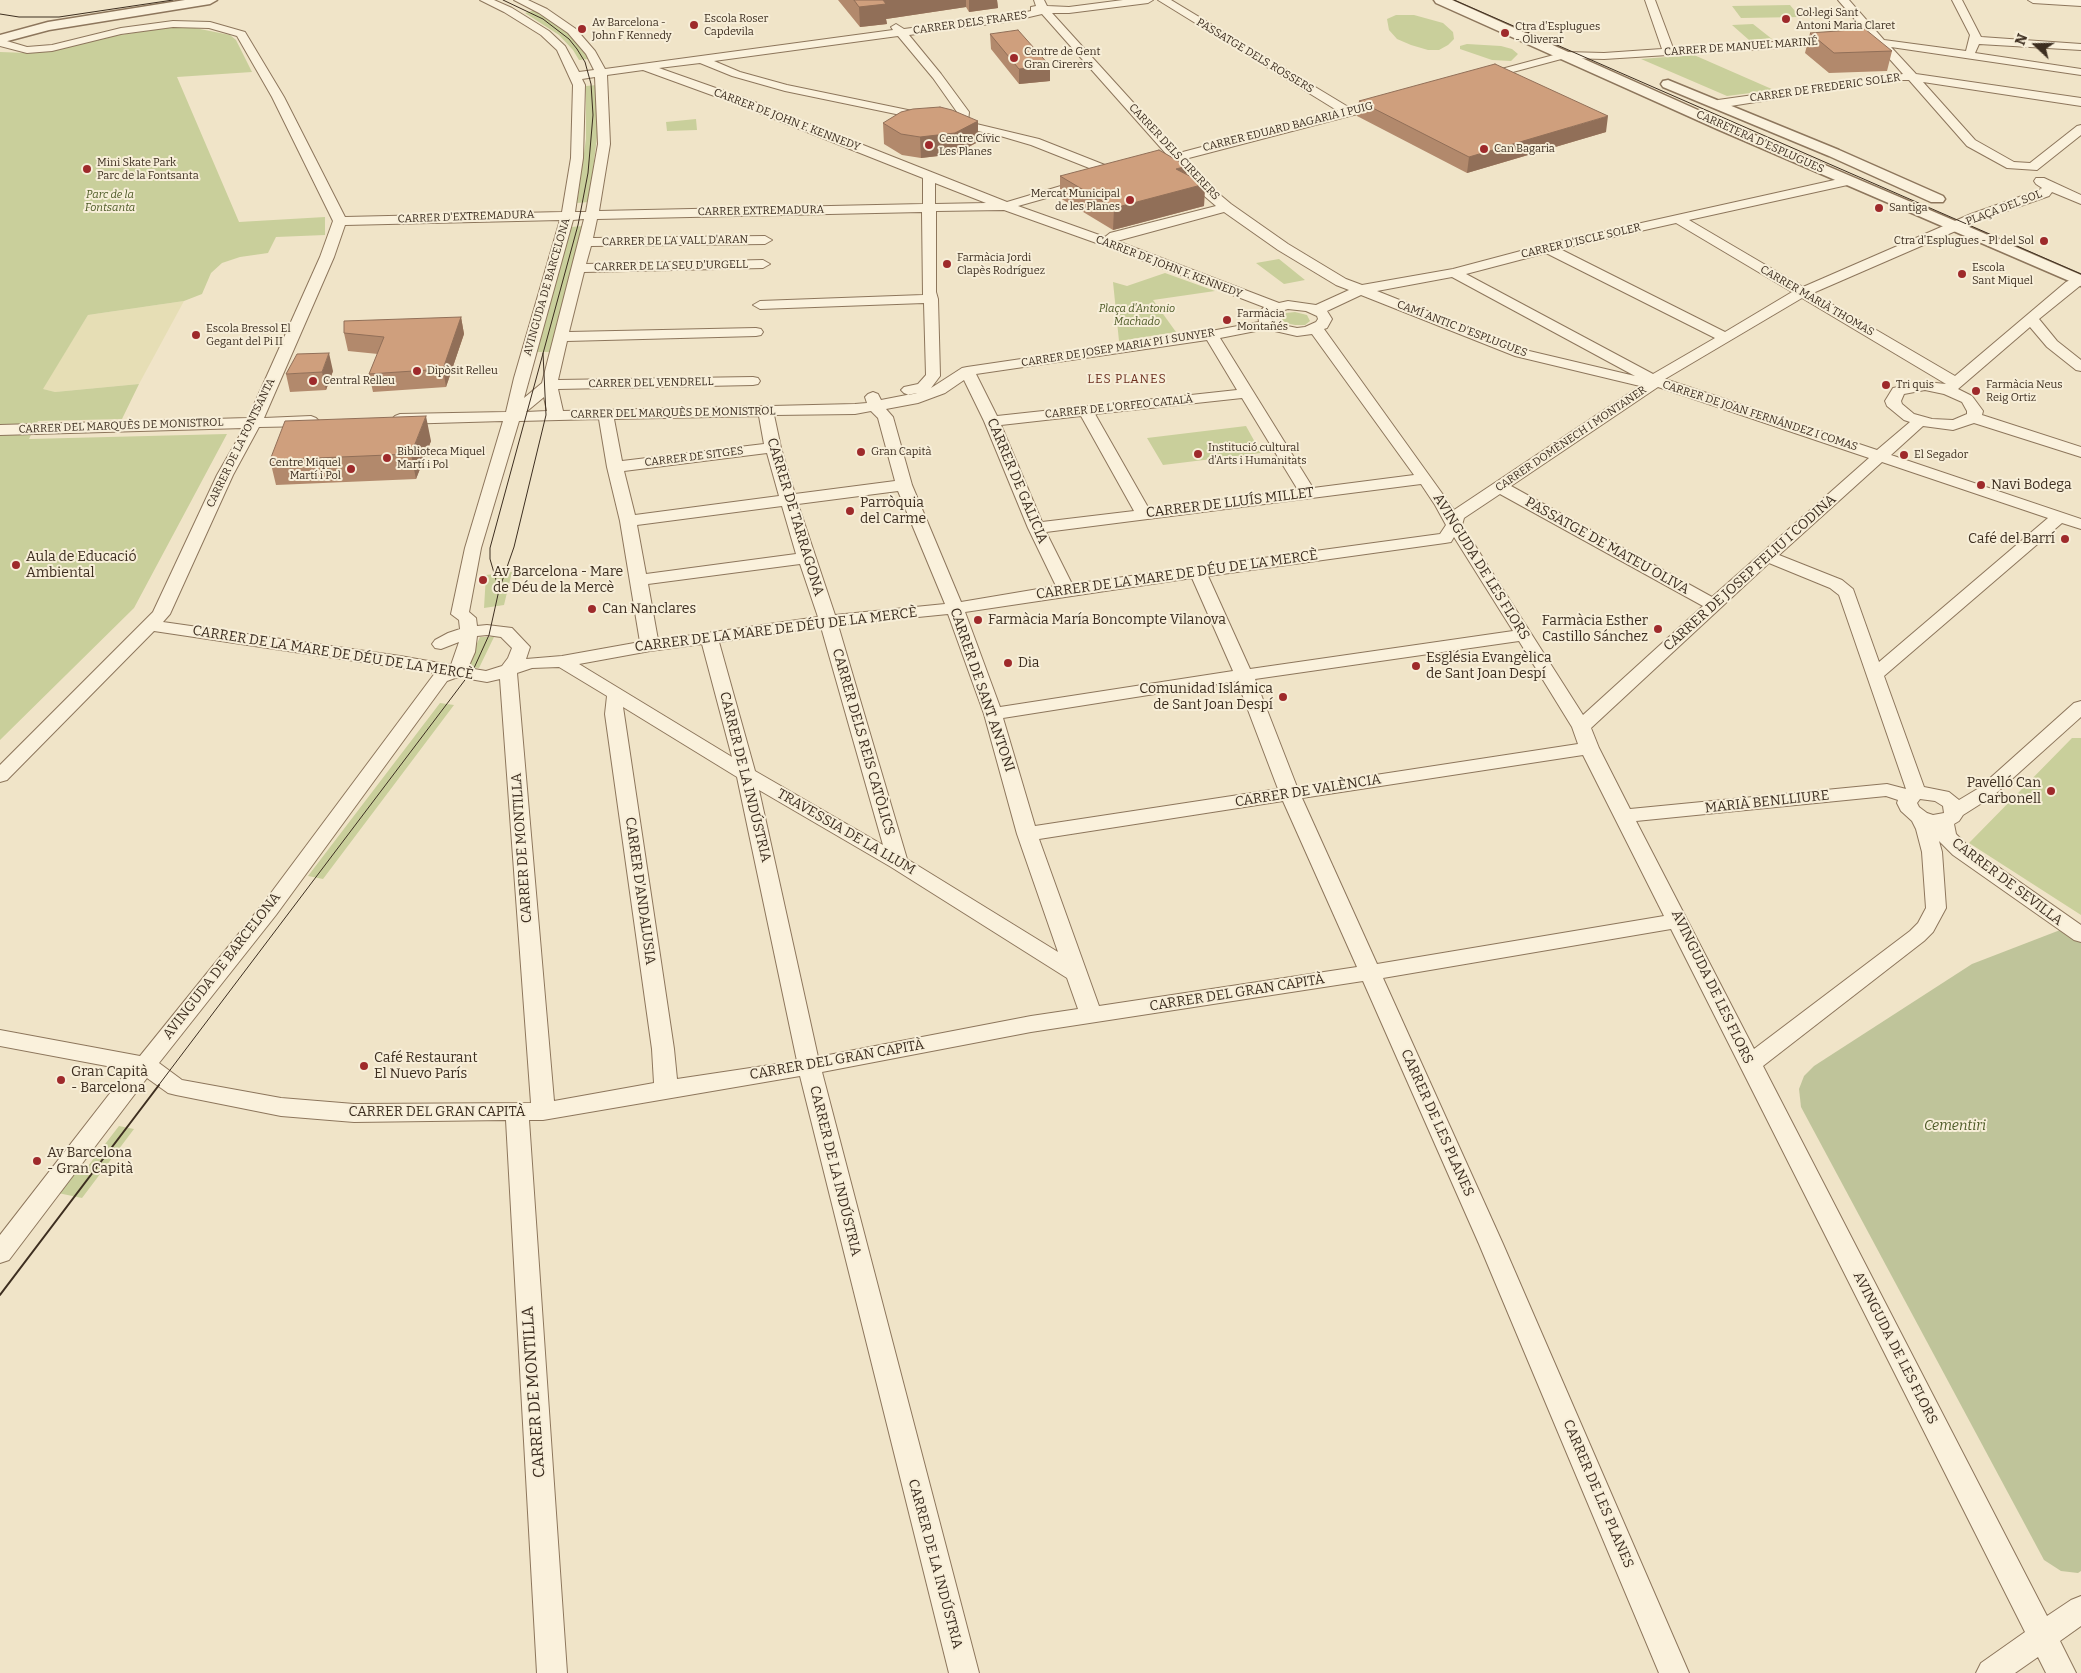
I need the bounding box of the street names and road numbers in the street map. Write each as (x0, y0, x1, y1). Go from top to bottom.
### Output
street label: CARRER DELS FRARES (912, 8, 1028, 38)
street label: PASSATGE DELS ROSSERS (1194, 16, 1316, 96)
street label: CARRER DE MANUEL MARINÉ (1664, 35, 1818, 59)
street label: CARRER DE FREDERIC SOLER (1749, 71, 1901, 105)
street label: CARRER DE JOHN F. KENNEDY (712, 86, 862, 154)
street label: CARRER EDUARD BAGARIA I PUIG (1201, 99, 1375, 155)
street label: CARRER DELS CIRERERS (1126, 101, 1222, 203)
street label: CARRETERA D'ESPLUGUES (1694, 108, 1826, 176)
street label: PLAÇA DEL SOL (1964, 187, 2044, 229)
street label: CARRER EXTREMADURA (698, 203, 824, 219)
street label: CARRER D'EXTREMADURA (397, 208, 535, 226)
street label: AVINGUDA DE BARCELONA (521, 217, 573, 357)
street label: CARRER D'ISCLE SOLER (1520, 221, 1642, 261)
street label: CARRER DE LA VALL D'ARAN (602, 233, 748, 249)
street label: CARRER DE JOHN F. KENNEDY (1094, 233, 1244, 301)
street label: CARRER DE LA SEU D'URGELL (594, 258, 748, 274)
street label: CARRER MARIÀ THOMAS (1758, 263, 1876, 339)
street label: CAMÍ ANTIC D'ESPLUGUES (1395, 298, 1529, 360)
street label: CARRER DE JOSEP MARIA PI I SUNYER (1020, 326, 1216, 370)
street label: CARRER DEL VENDRELL (588, 375, 714, 391)
street label: CARRER DE LA FONTSANTA (204, 376, 278, 510)
street label: CARRER DE JOAN FERNÁNDEZ I COMAS (1661, 378, 1859, 454)
street label: CARRER DOMÈNECH I MONTANER (1493, 383, 1649, 495)
street label: CARRER DE L'ORFEO CATALÀ (1044, 393, 1194, 421)
street label: CARRER DEL MARQUÈS DE MONISTROL (570, 405, 776, 421)
street label: CARRER DEL MARQUÈS DE MONISTROL (18, 416, 224, 436)
street label: CARRER DE GALICIA (983, 416, 1051, 546)
street label: CARRER DE TARRAGONA (763, 436, 827, 598)
street label: CARRER DE SITGES (644, 444, 744, 470)
street label: CARRER DE LLUÍS MILLET (1145, 484, 1315, 522)
street label: AVINGUDA DE LES FLORS (1429, 491, 1533, 643)
street label: CARRER DE JOSEP FELIU I CODINA (1660, 491, 1840, 655)
street label: PASSATGE DE MATEU OLIVA (1522, 494, 1692, 598)
street label: CARRER DE LA MARE DE DÉU DE LA MERCÈ (1035, 547, 1319, 603)
street label: CARRER DE LA MARE DE DÉU DE LA MERCÈ (634, 604, 918, 656)
street label: CARRER DE SANT ANTONI (946, 606, 1018, 774)
street label: CARRER DE LA MARE DE DÉU DE LA MERCÈ (191, 622, 475, 684)
street label: CARRER DELS REIS CATÒLICS (828, 647, 898, 837)
street label: CARRER DE LA INDÚSTRIA (716, 690, 774, 864)
street label: CARRER DE VALÈNCIA (1234, 771, 1382, 811)
street label: CARRER DE MONTILLA (508, 772, 536, 924)
street label: TRAVESSIA DE LA LLUM (774, 785, 918, 879)
street label: MARIÀ BENLLIURE (1704, 787, 1830, 817)
street label: CARRER D'ANDALUSIA (621, 816, 659, 966)
street label: CARRER DE SEVILLA (1948, 835, 2066, 929)
street label: AVINGUDA DE BARCELONA (159, 889, 285, 1043)
street label: AVINGUDA DE LES FLORS (1667, 907, 1757, 1067)
street label: CARRER DEL GRAN CAPITÀ (1148, 971, 1326, 1015)
street label: CARRER DEL GRAN CAPITÀ (748, 1036, 926, 1084)
street label: CARRER DE LES PLANES (1397, 1047, 1477, 1199)
street label: CARRER DE LA INDÚSTRIA (806, 1084, 864, 1258)
street label: CARRER DEL GRAN CAPITÀ (349, 1104, 525, 1120)
street label: AVINGUDA DE LES FLORS (1849, 1269, 1941, 1427)
street label: CARRER DE MONTILLA (518, 1306, 550, 1478)
street label: CARRER DE LES PLANES (1559, 1417, 1637, 1571)
street label: CARRER DE LA INDÚSTRIA (904, 1477, 966, 1651)

